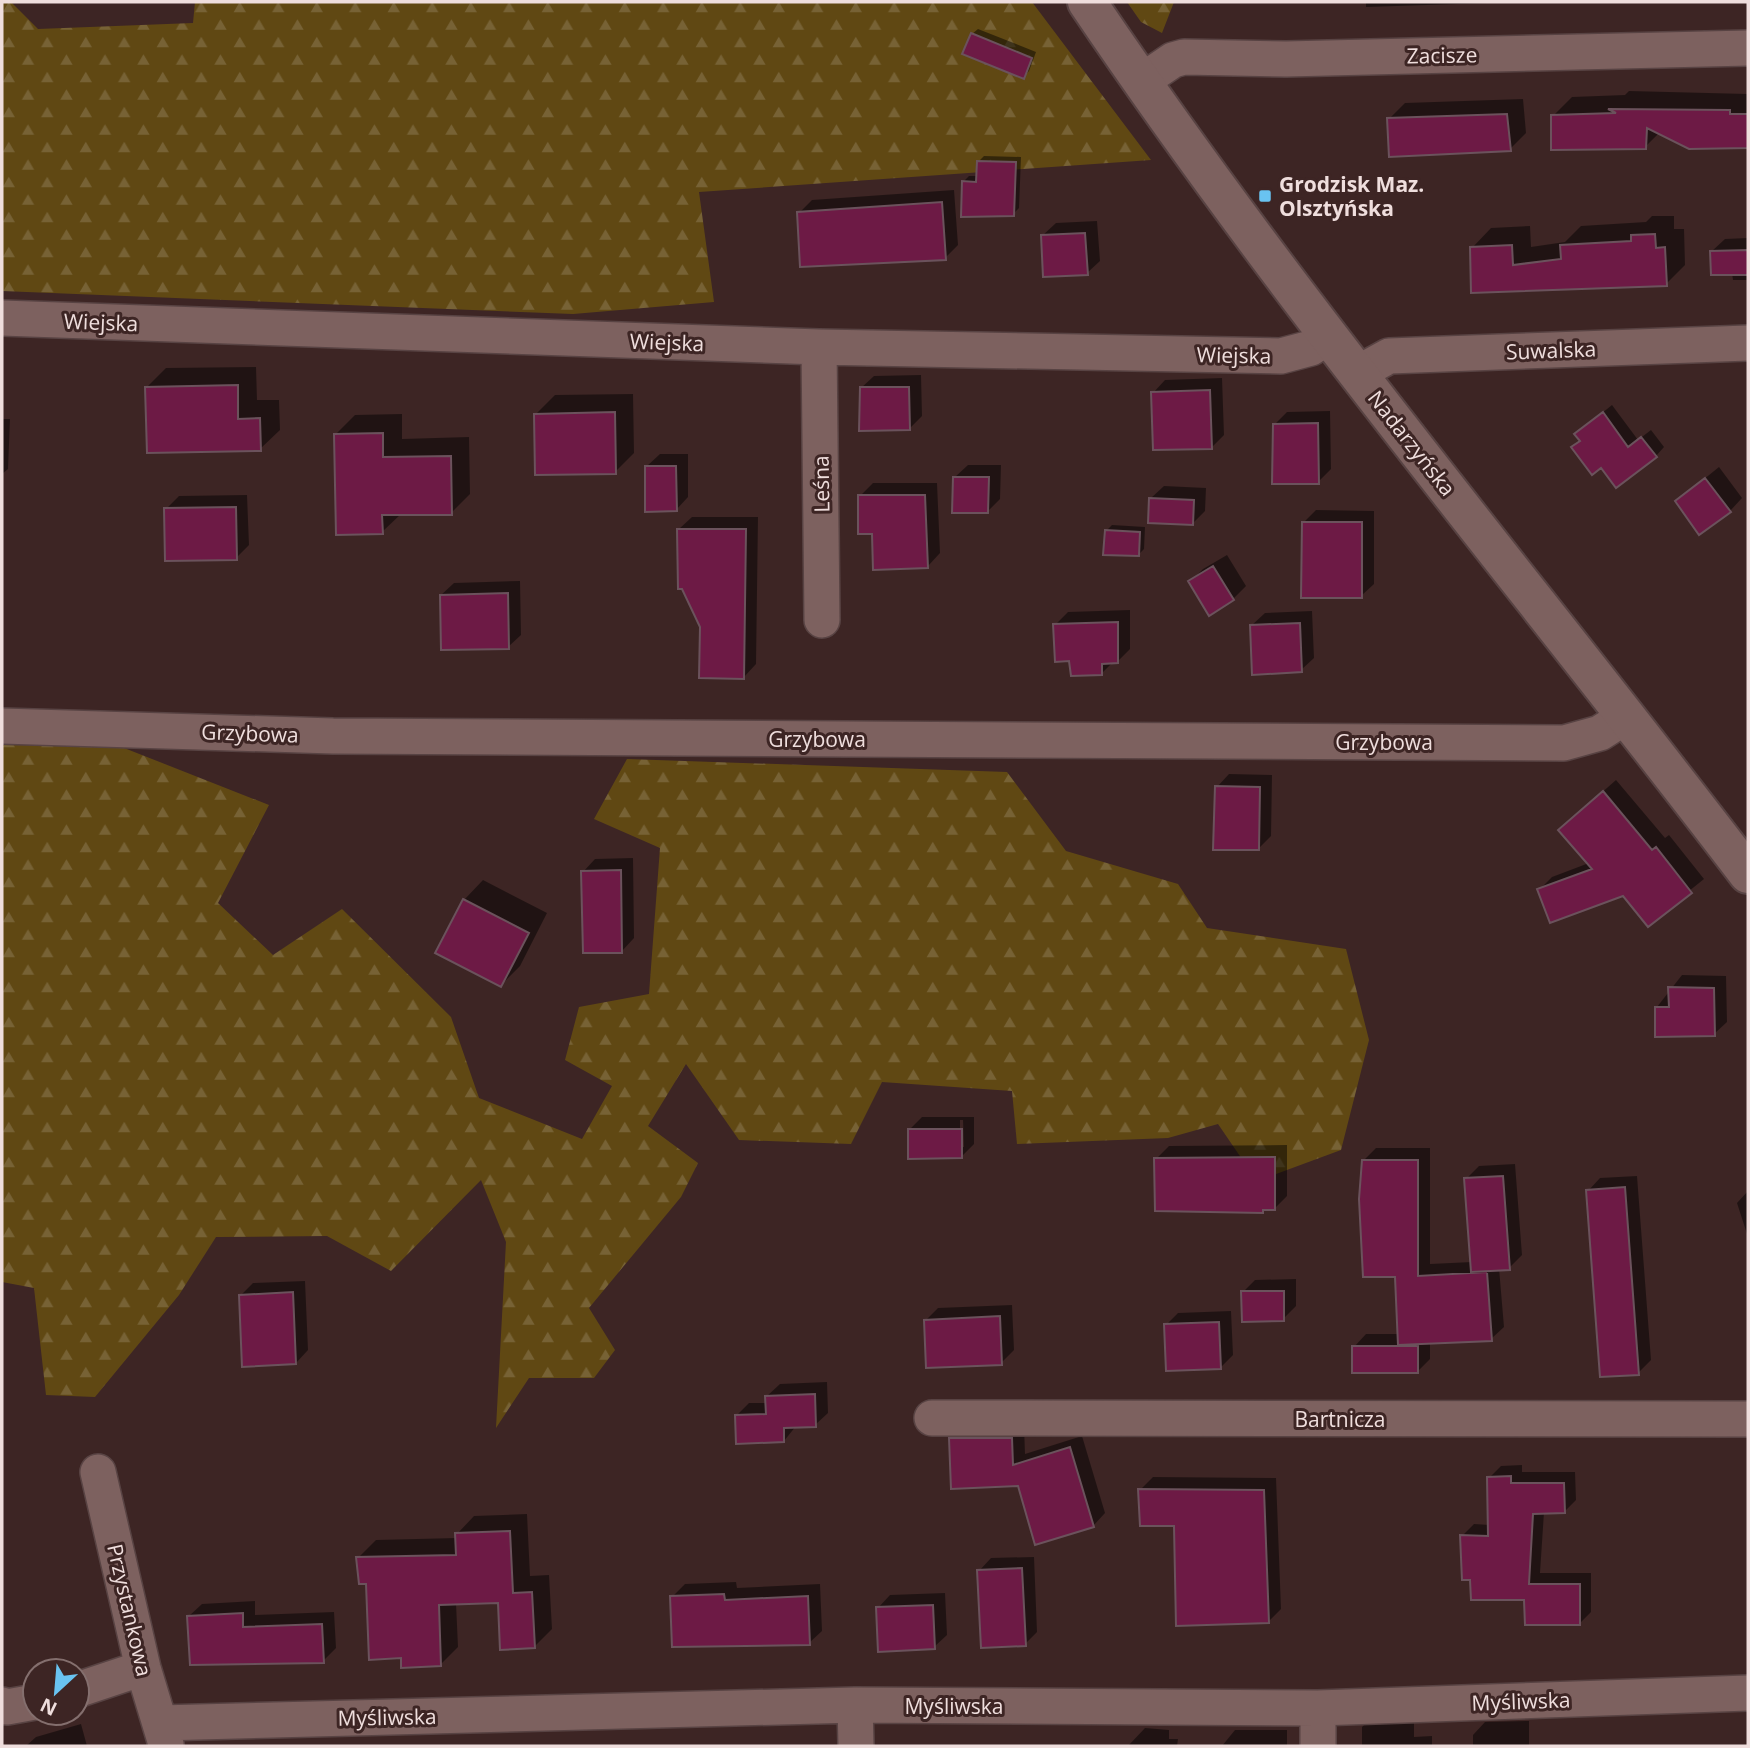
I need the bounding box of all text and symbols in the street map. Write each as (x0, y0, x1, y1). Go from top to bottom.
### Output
street label: Zacisze (1406, 40, 1478, 70)
place label: Grodzisk Maz. Olsztyńska (1279, 170, 1424, 222)
marker: Grodzisk Maz. Olsztyńska (1257, 188, 1273, 204)
street label: Wiejska (63, 307, 139, 337)
street label: Wiejska (629, 327, 705, 357)
street label: Suwalska (1505, 334, 1597, 366)
street label: Wiejska (1197, 340, 1271, 370)
street label: Nadarzyńska (1362, 385, 1462, 501)
street label: Leśna (807, 455, 835, 513)
street label: Grzybowa (201, 717, 299, 749)
street label: Grzybowa (768, 725, 866, 753)
street label: Grzybowa (1335, 728, 1433, 756)
street label: Bartnicza (1294, 1405, 1386, 1433)
street label: Przystankowa (101, 1541, 159, 1679)
north arrow (21, 1657, 91, 1727)
street label: Myśliwska (1471, 1685, 1571, 1717)
text: N (36, 1692, 61, 1722)
street label: Myśliwska (904, 1692, 1004, 1720)
street label: Myśliwska (337, 1702, 437, 1732)

